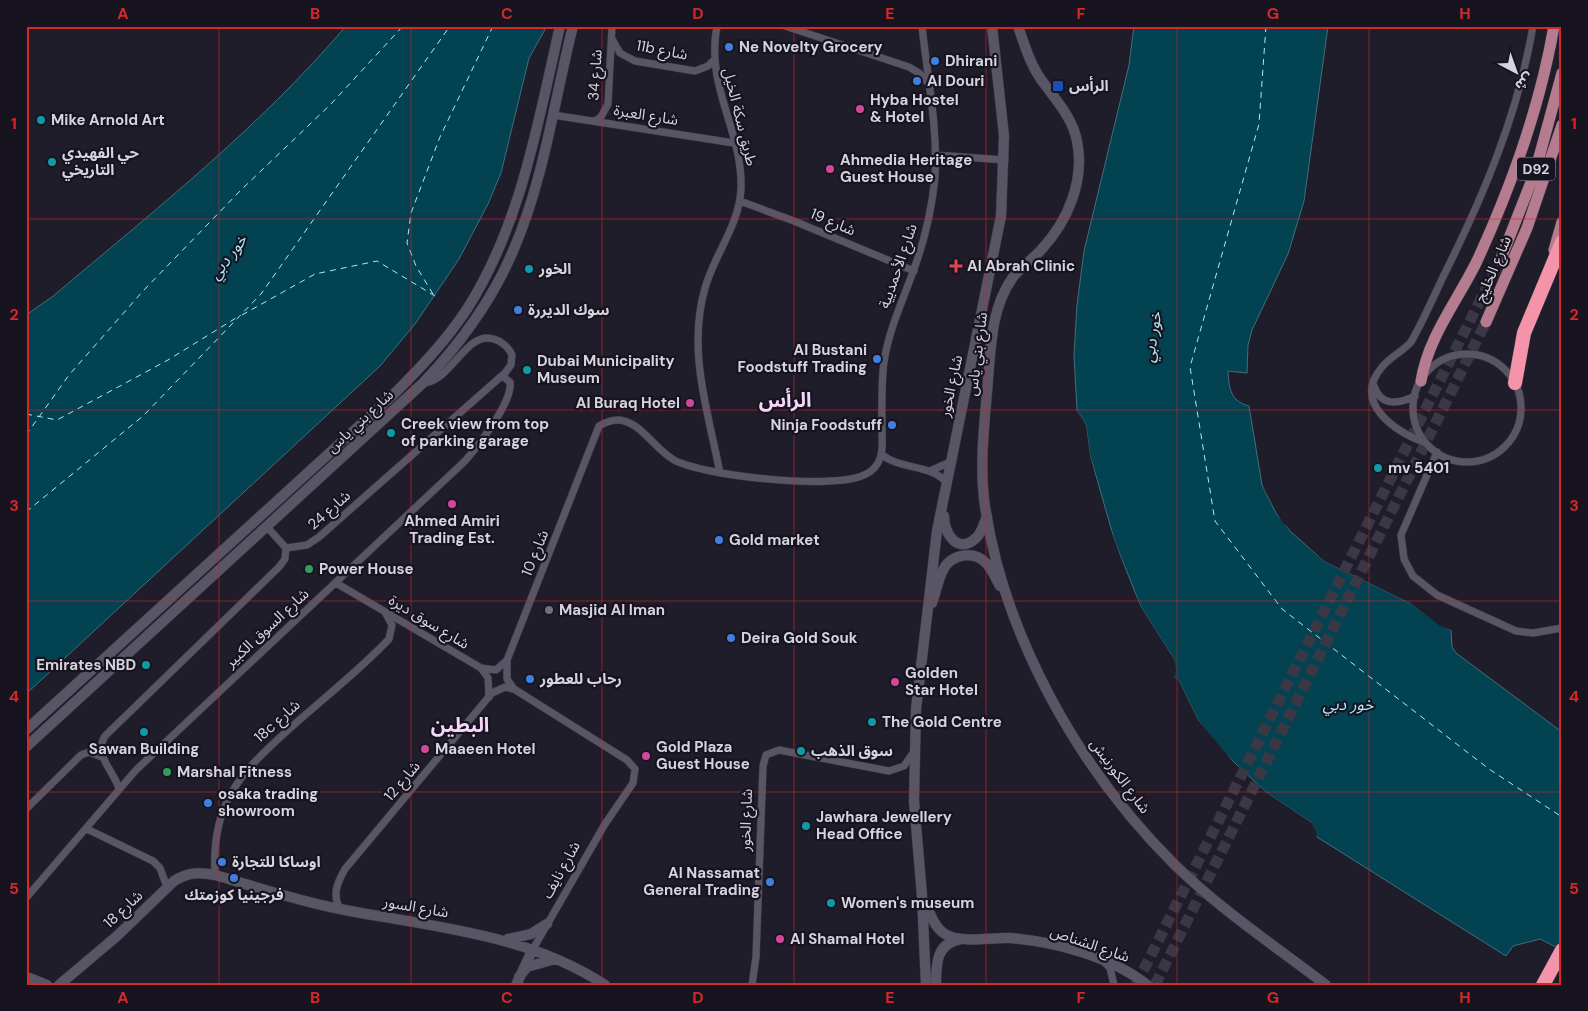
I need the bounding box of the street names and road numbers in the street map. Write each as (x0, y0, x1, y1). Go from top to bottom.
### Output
street label: 11b شارع (634, 35, 690, 67)
street label: شارع 34 (583, 49, 609, 101)
street label: طريق سكة الخيل (718, 66, 762, 168)
street label: شارع العبرة (612, 100, 680, 132)
road number: D92 (1517, 157, 1555, 180)
street label: شارع 19 (807, 204, 859, 242)
street label: شارع الأحمديية (874, 221, 924, 312)
street label: شارع الخليج (1470, 233, 1518, 306)
street label: شارع بني ياس (962, 311, 994, 397)
street label: شارع الخور (934, 353, 969, 420)
street label: شارع بني ياس (322, 385, 399, 459)
street label: شارع 24 (303, 486, 356, 536)
street label: شارع 10 (517, 527, 555, 580)
street label: شارع السوق الكبير (220, 584, 315, 674)
street label: شارع سوق ديرة (384, 590, 473, 656)
street label: 18c شارع (250, 695, 306, 749)
street label: شارع الكورنيش (1084, 734, 1155, 819)
street label: شارع 12 (379, 757, 426, 807)
street label: شارع الخور (735, 788, 759, 853)
street label: شارع نايف (537, 838, 587, 903)
street label: شارع 18 (99, 885, 149, 934)
street label: شارع السور (380, 891, 450, 925)
street label: شارع الشناص (1047, 921, 1133, 969)

